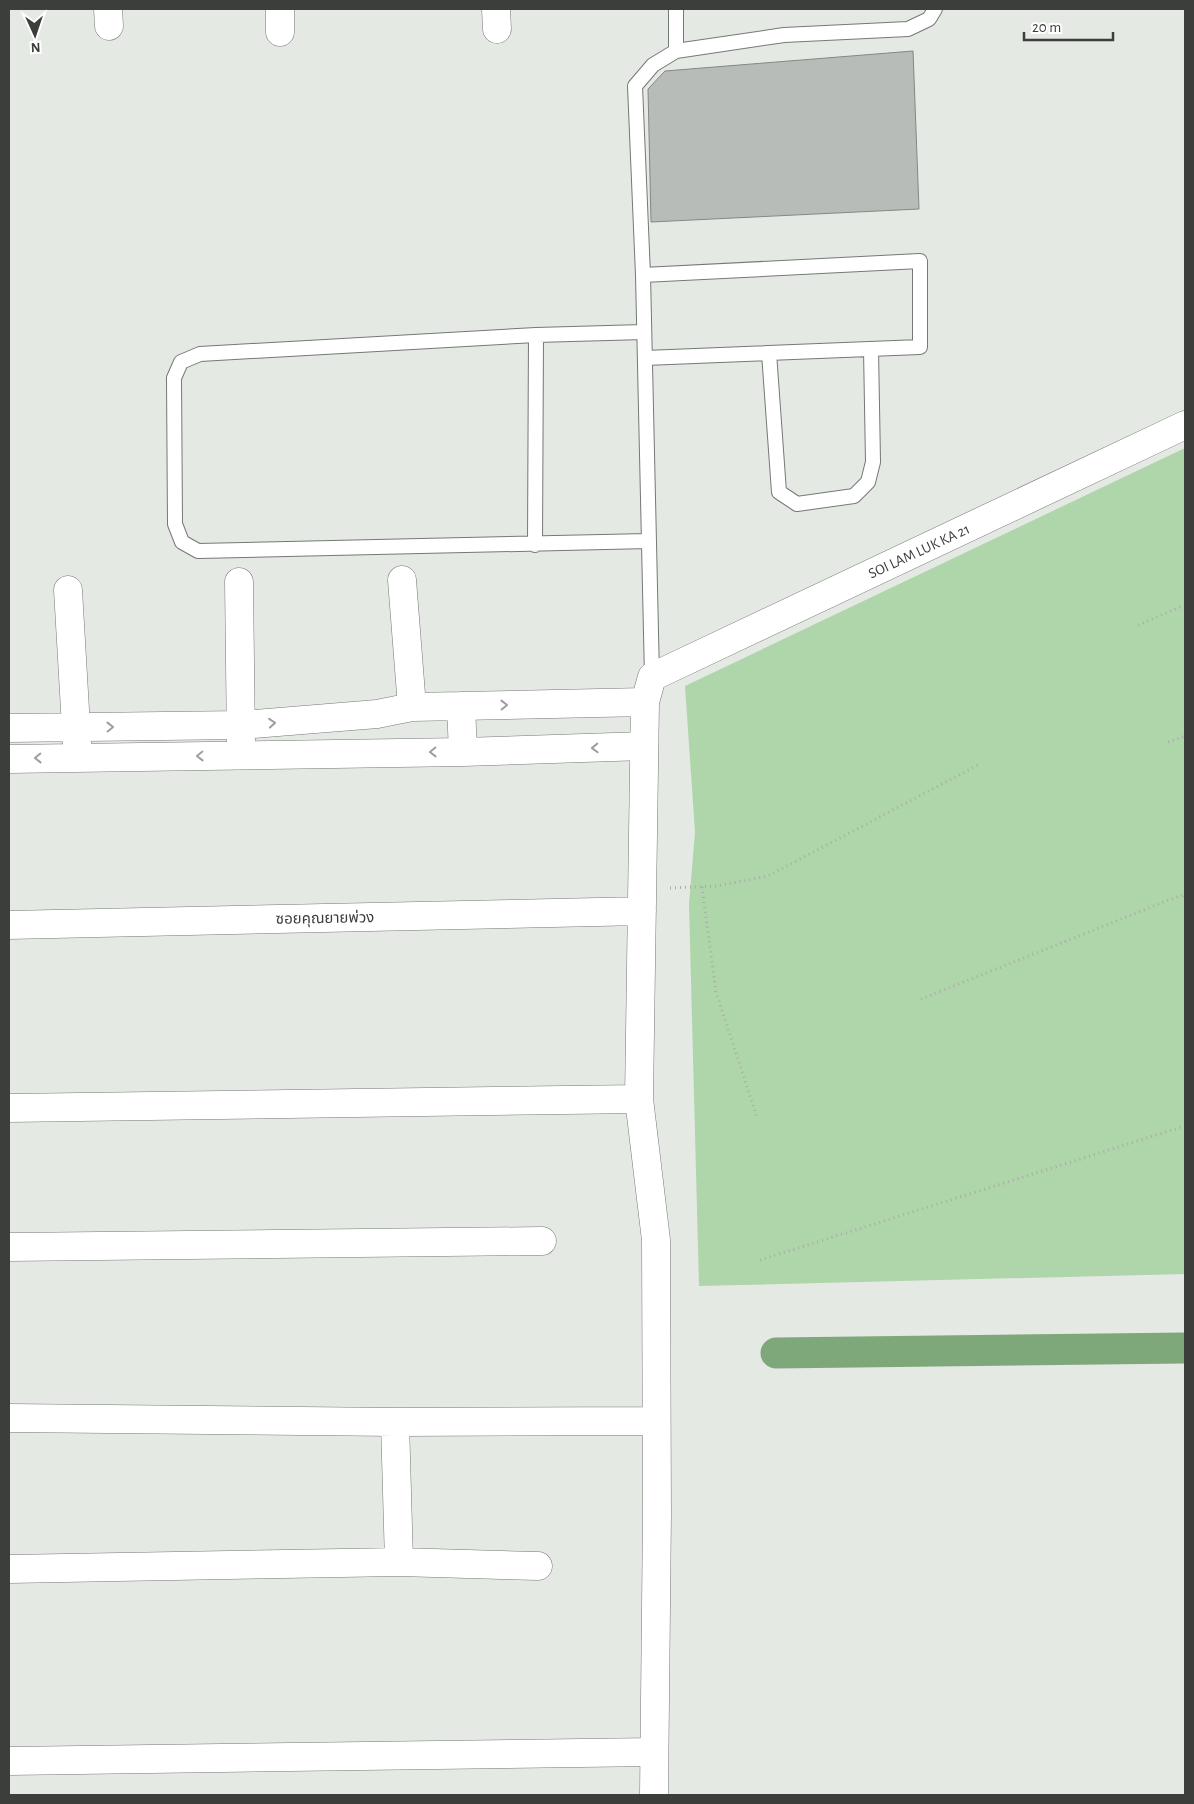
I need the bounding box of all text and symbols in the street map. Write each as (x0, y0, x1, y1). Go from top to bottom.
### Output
north arrow (10, 10, 60, 60)
scale bar (1024, 10, 1113, 42)
text: 20 m (1032, 20, 1061, 35)
text: N (30, 40, 41, 54)
street label: SOI LAM LUK KA 21 (866, 521, 972, 581)
one-way arrow (500, 700, 508, 710)
one-way arrow (269, 717, 277, 728)
one-way arrow (106, 721, 114, 732)
one-way arrow (591, 743, 599, 753)
one-way arrow (429, 747, 436, 757)
one-way arrow (196, 751, 204, 761)
one-way arrow (34, 753, 42, 763)
street label: ซอยคุณยายพ่วง (276, 908, 374, 928)

